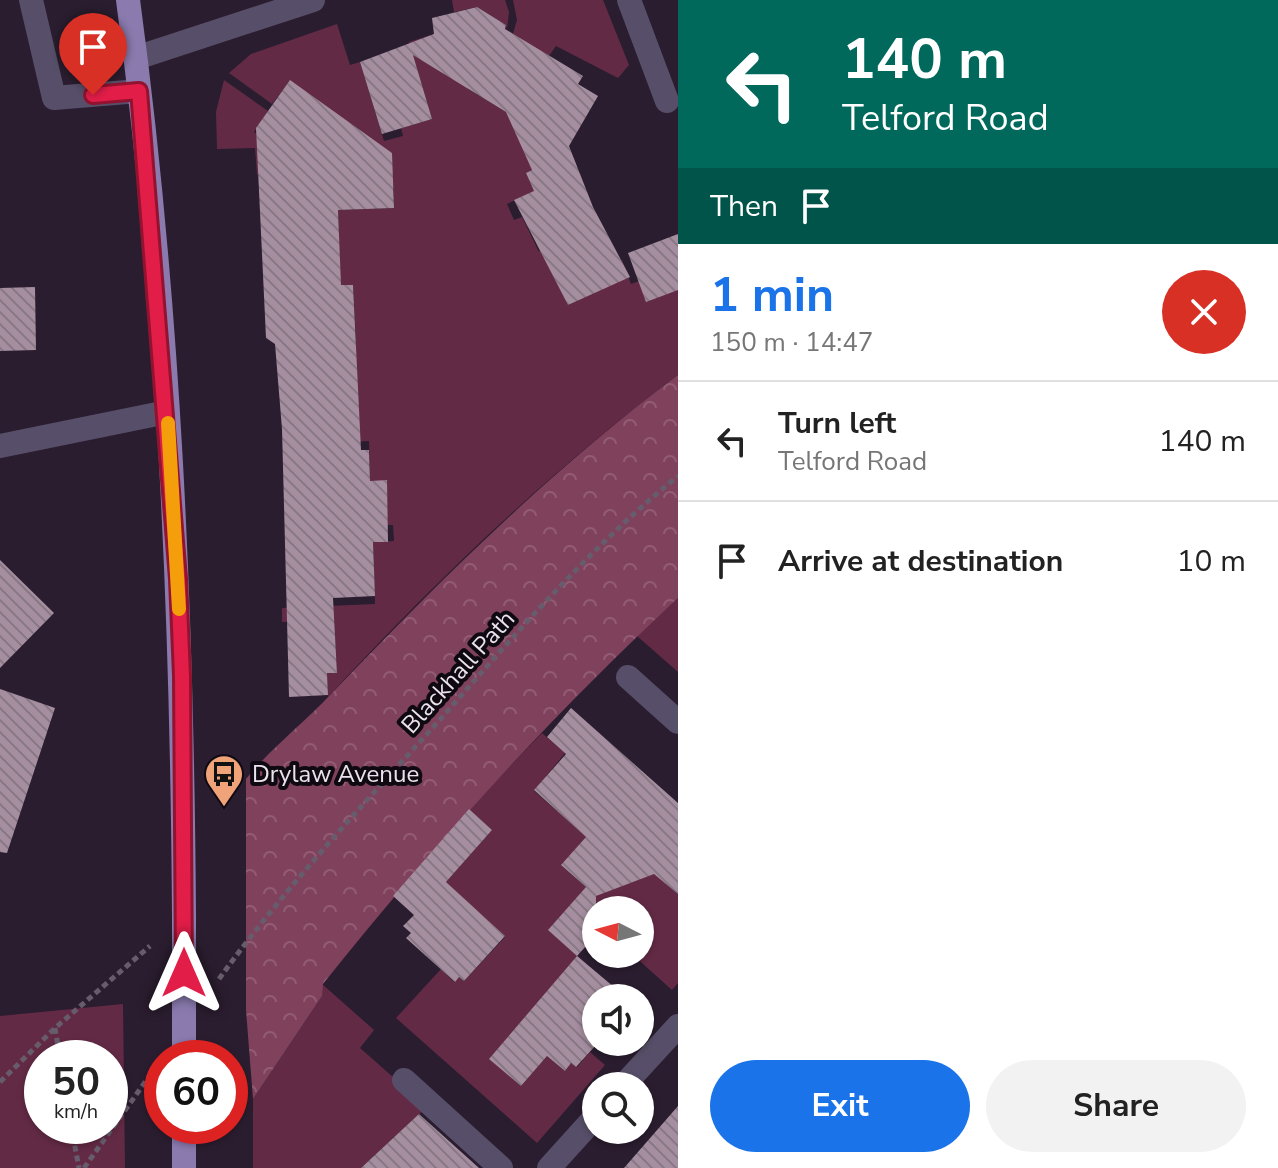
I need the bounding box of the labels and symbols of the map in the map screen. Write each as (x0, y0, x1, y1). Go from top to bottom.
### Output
pin (59, 13, 127, 95)
street label: Blackhall Path (394, 604, 522, 740)
bus stop icon: Drylaw Avenue (203, 753, 245, 808)
place label: Drylaw Avenue (252, 758, 419, 790)
north arrow (582, 896, 654, 968)
position arrow (142, 931, 226, 1015)
speed limit sign: 60 (144, 1040, 248, 1144)

